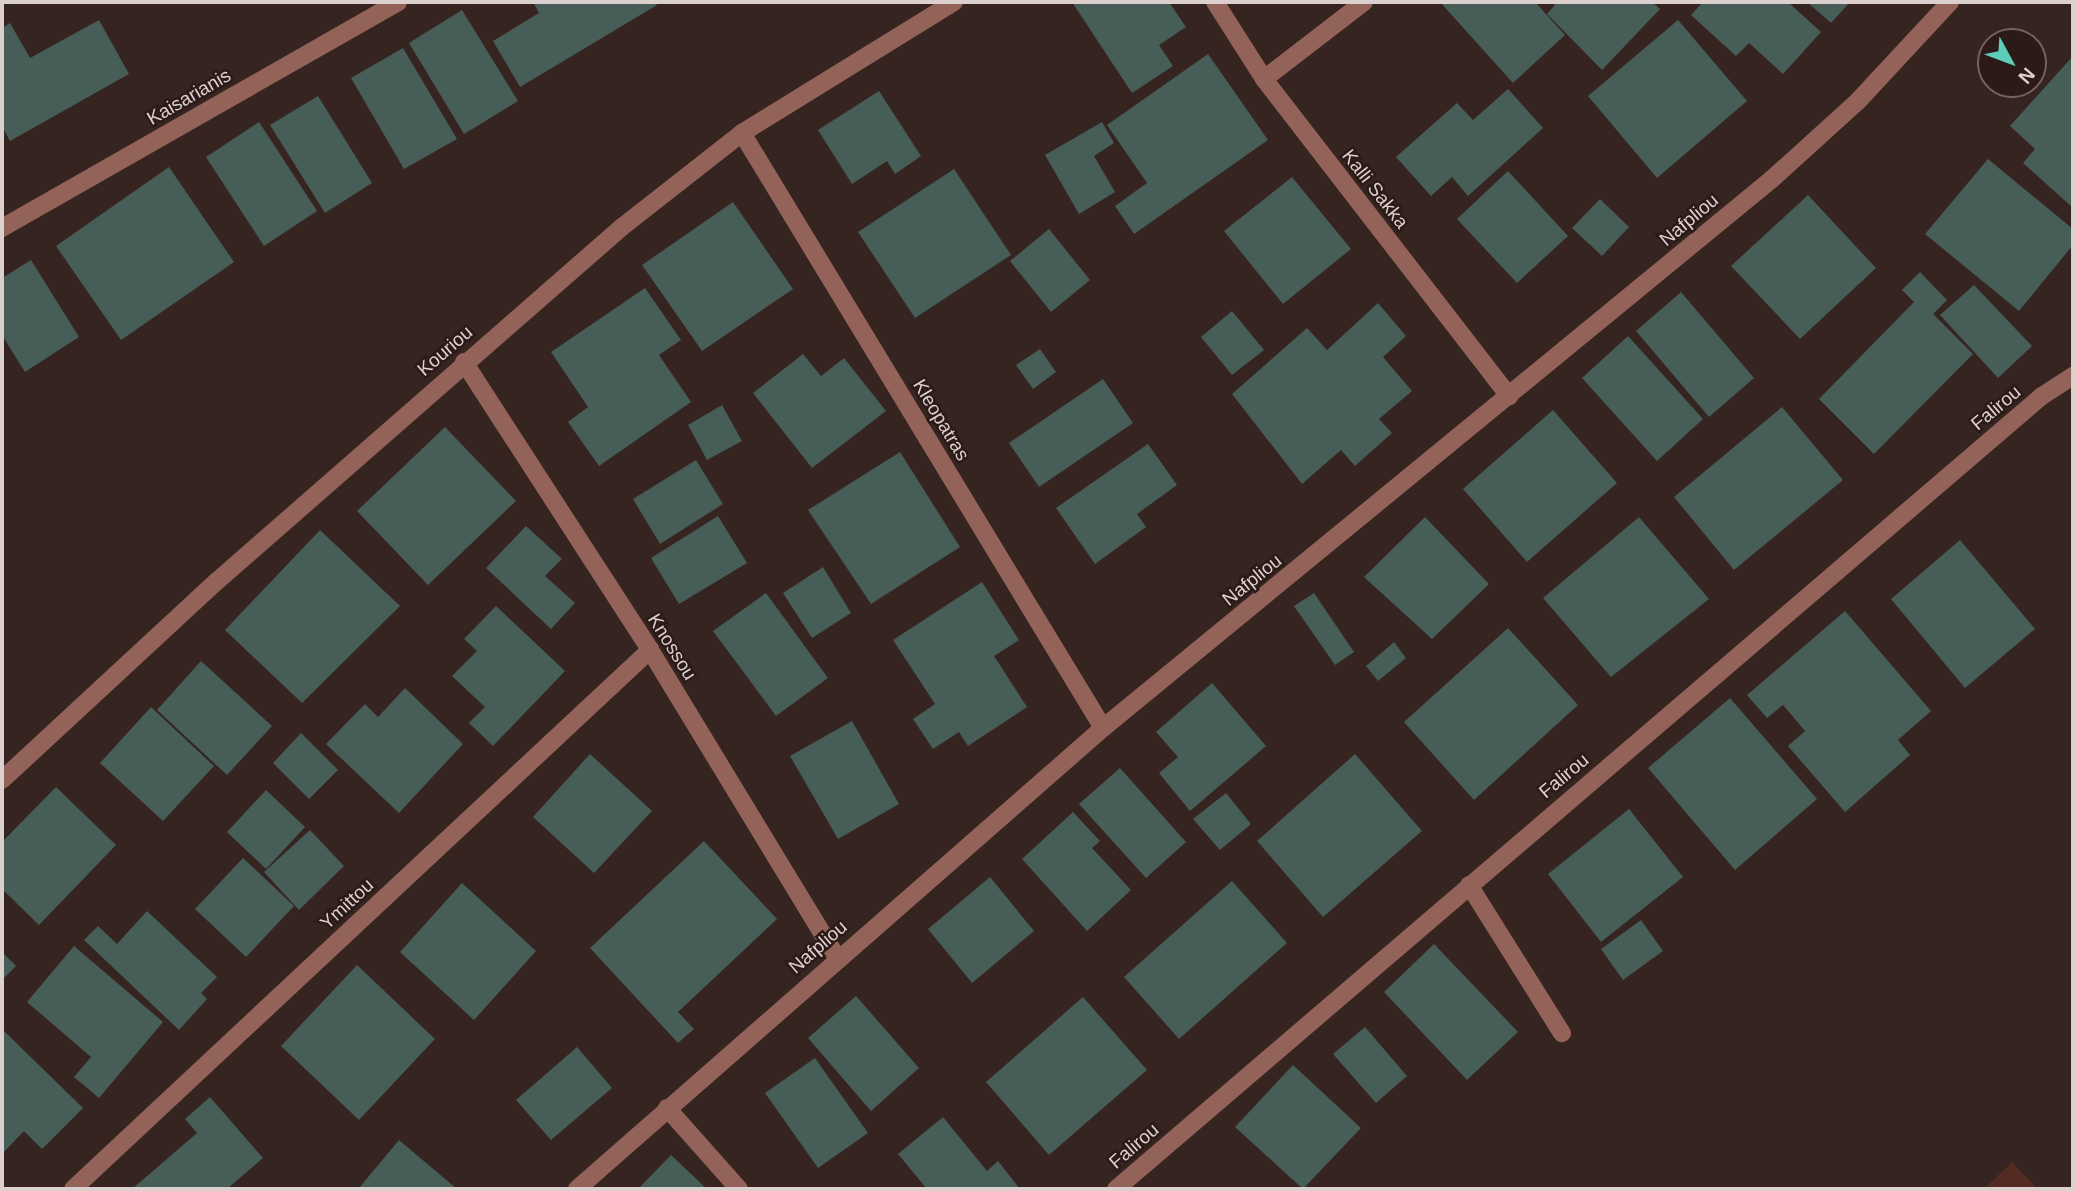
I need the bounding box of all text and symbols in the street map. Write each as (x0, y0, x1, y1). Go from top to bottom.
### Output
north arrow (1977, 28, 2047, 98)
street label: Kaisarianis (143, 64, 235, 130)
text: N (2014, 64, 2039, 88)
street label: Kalli Sakka (1337, 145, 1413, 233)
street label: Nafpliou (1655, 189, 1723, 251)
street label: Kouriou (413, 321, 477, 381)
street label: Kleopatras (908, 375, 974, 465)
street label: Falirou (1966, 381, 2026, 435)
street label: Nafpliou (1218, 549, 1286, 611)
street label: Knossou (643, 610, 701, 684)
street label: Falirou (1534, 749, 1594, 803)
street label: Ymittou (316, 874, 378, 934)
street label: Nafpliou (784, 916, 852, 978)
street label: Falirou (1105, 1118, 1163, 1174)

